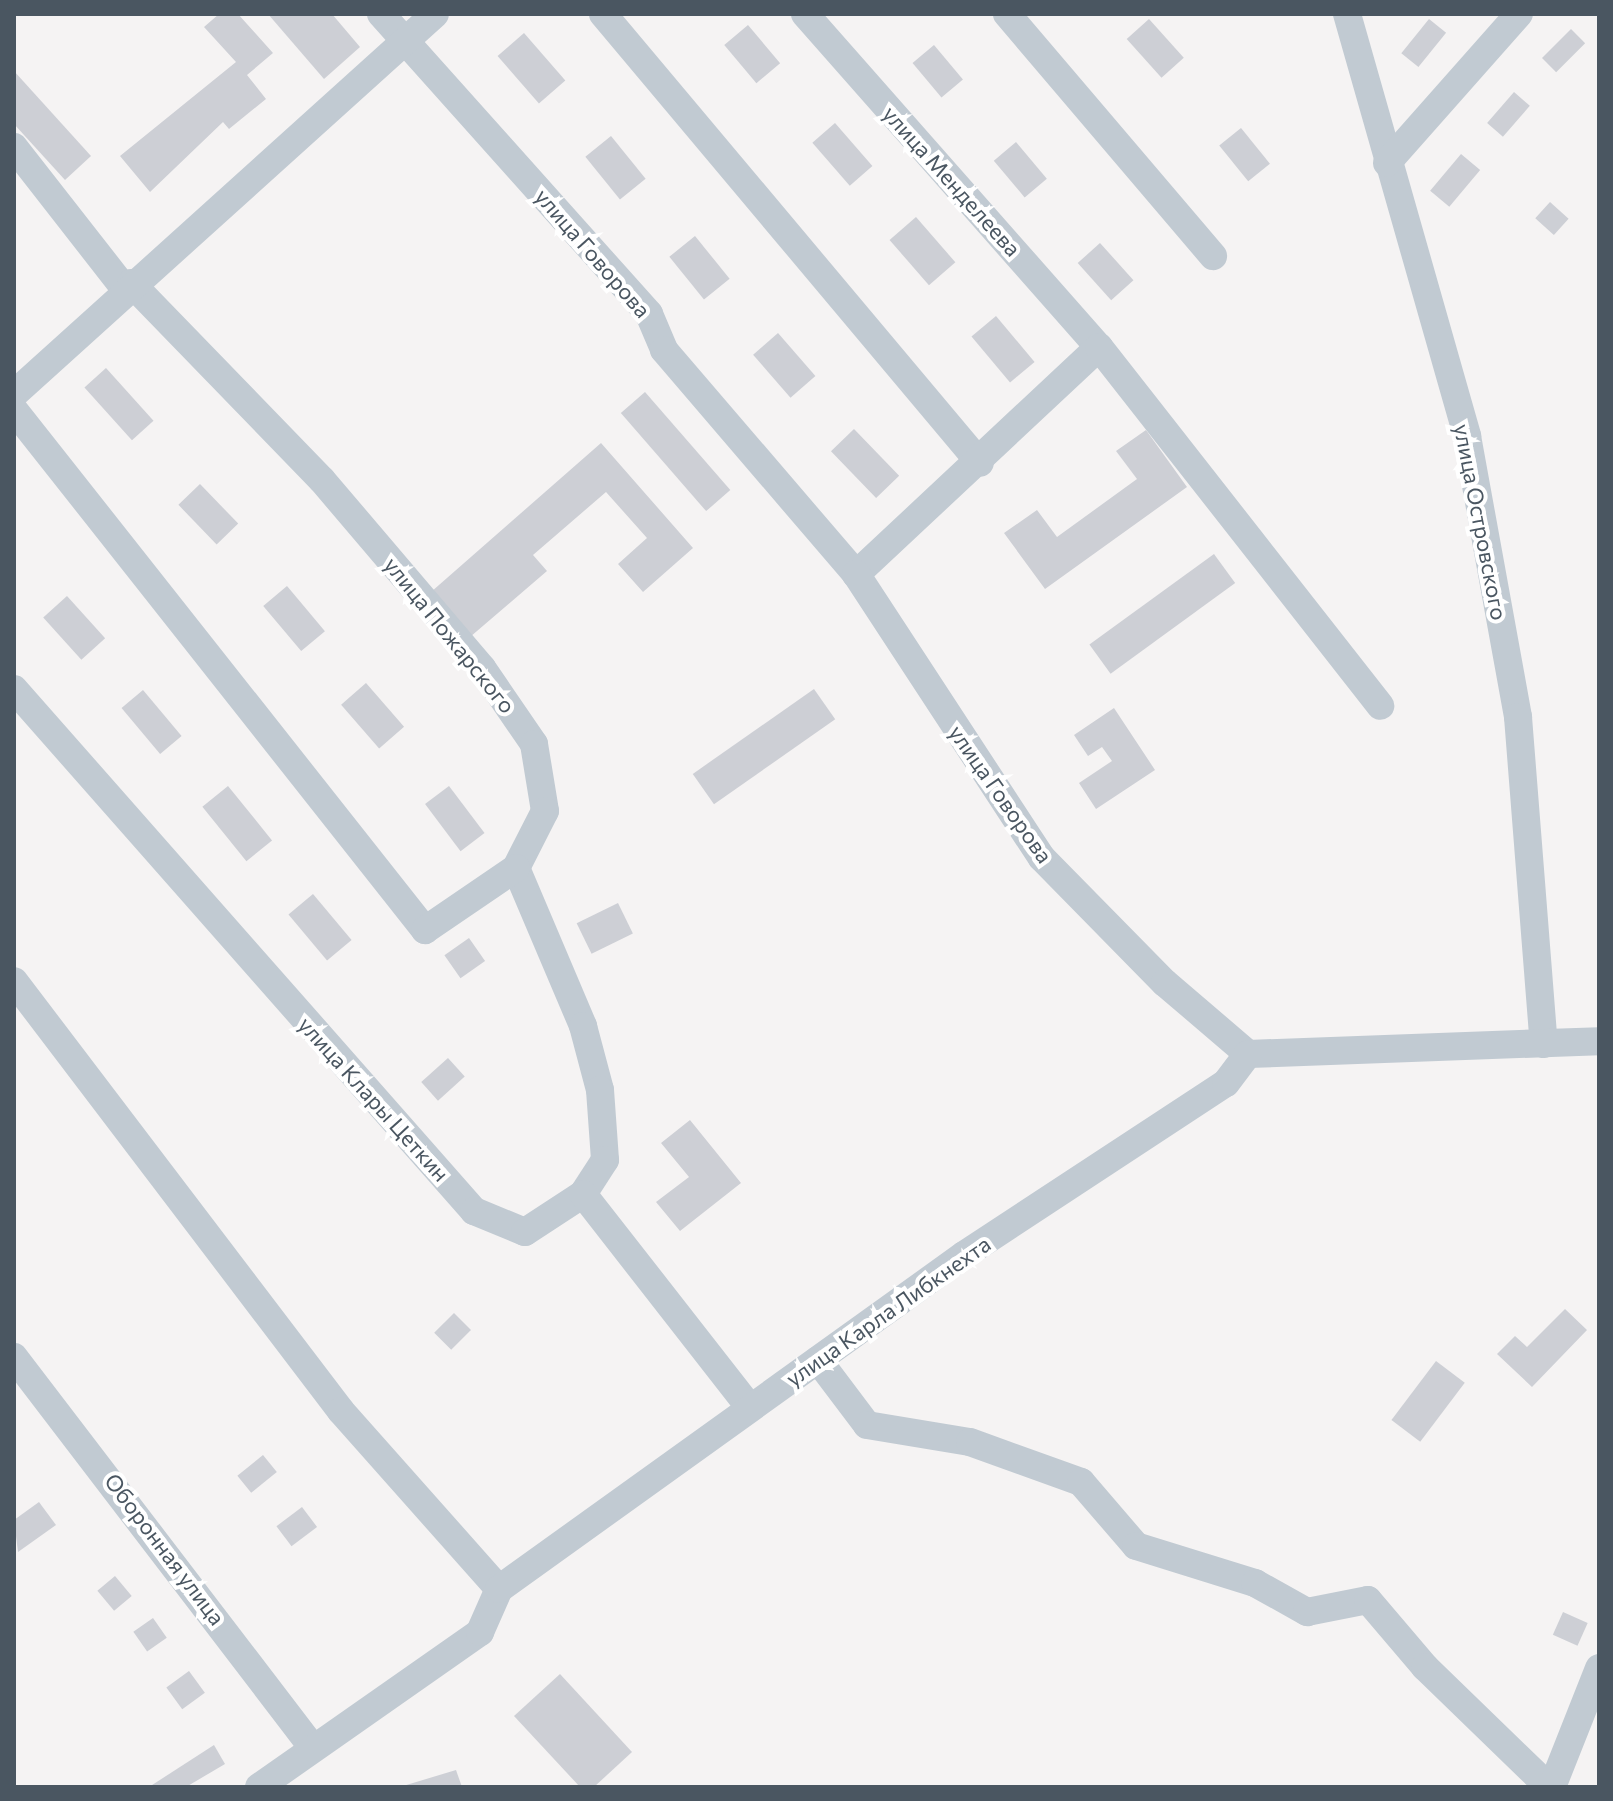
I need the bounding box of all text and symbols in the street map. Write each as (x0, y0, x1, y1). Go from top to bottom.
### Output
street label: улица Менделеева (878, 100, 1026, 262)
street label: улица Говорова (530, 183, 656, 323)
street label: улица Островского (1449, 422, 1513, 622)
street label: улица Пожарского (379, 552, 521, 718)
street label: улица Говорова (944, 720, 1058, 868)
street label: улица Клары Цеткин (293, 1011, 455, 1187)
street label: улица Карла Либкнехта (781, 1230, 995, 1392)
street label: Оборонная улица (99, 1468, 231, 1630)

